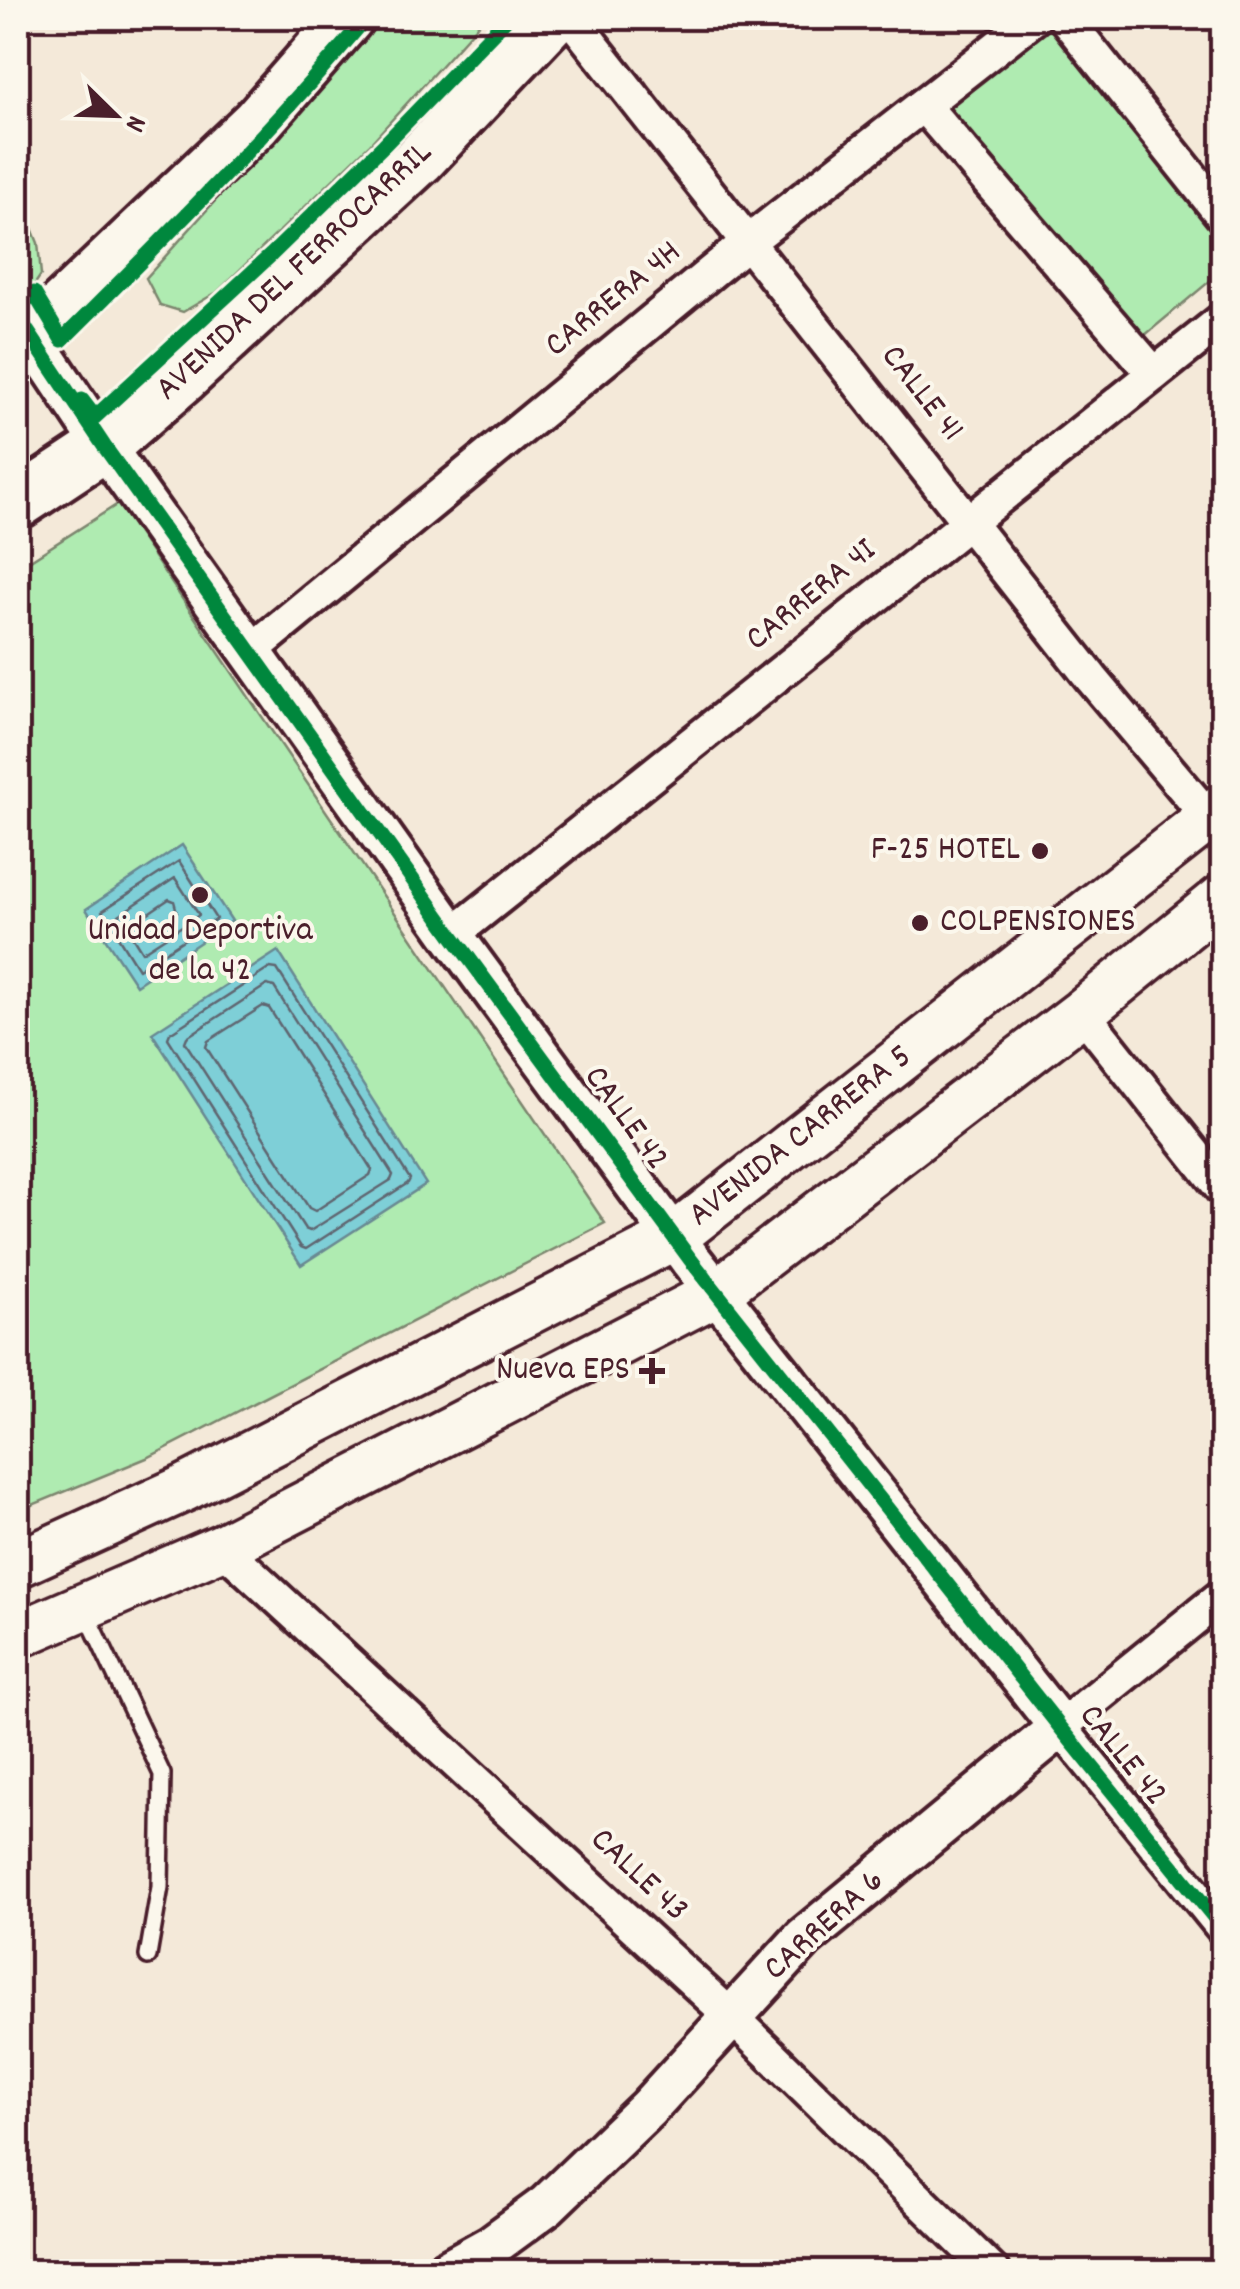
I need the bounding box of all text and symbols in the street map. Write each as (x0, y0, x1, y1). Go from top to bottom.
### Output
north arrow (65, 65, 165, 165)
text: N (112, 109, 155, 137)
street label: AVENIDA DEL FERROCARRIL (145, 130, 445, 414)
street label: CARRERA 4H (535, 229, 693, 371)
street label: CALLE 41 (867, 335, 975, 453)
street label: CARRERA 4I (736, 527, 888, 664)
place label: F-25 HOTEL (871, 826, 1020, 876)
marker: F-25 HOTEL (1029, 840, 1051, 862)
marker: Unidad Deportiva de la 42 (189, 884, 211, 906)
place label: COLPENSIONES (940, 898, 1136, 948)
place label: Unidad Deportiva de la 42 (87, 907, 313, 997)
marker: COLPENSIONES (909, 912, 931, 934)
street label: AVENIDA CARRERA 5 (678, 1034, 924, 1240)
street label: CALLE 42 (570, 1056, 680, 1182)
place label: Nueva EPS (496, 1346, 630, 1396)
marker: Nueva EPS (639, 1358, 665, 1384)
street label: CALLE 42 (1065, 1694, 1179, 1818)
street label: CALLE 43 (577, 1817, 699, 1935)
street label: CARRERA 6 (753, 1858, 897, 1994)

